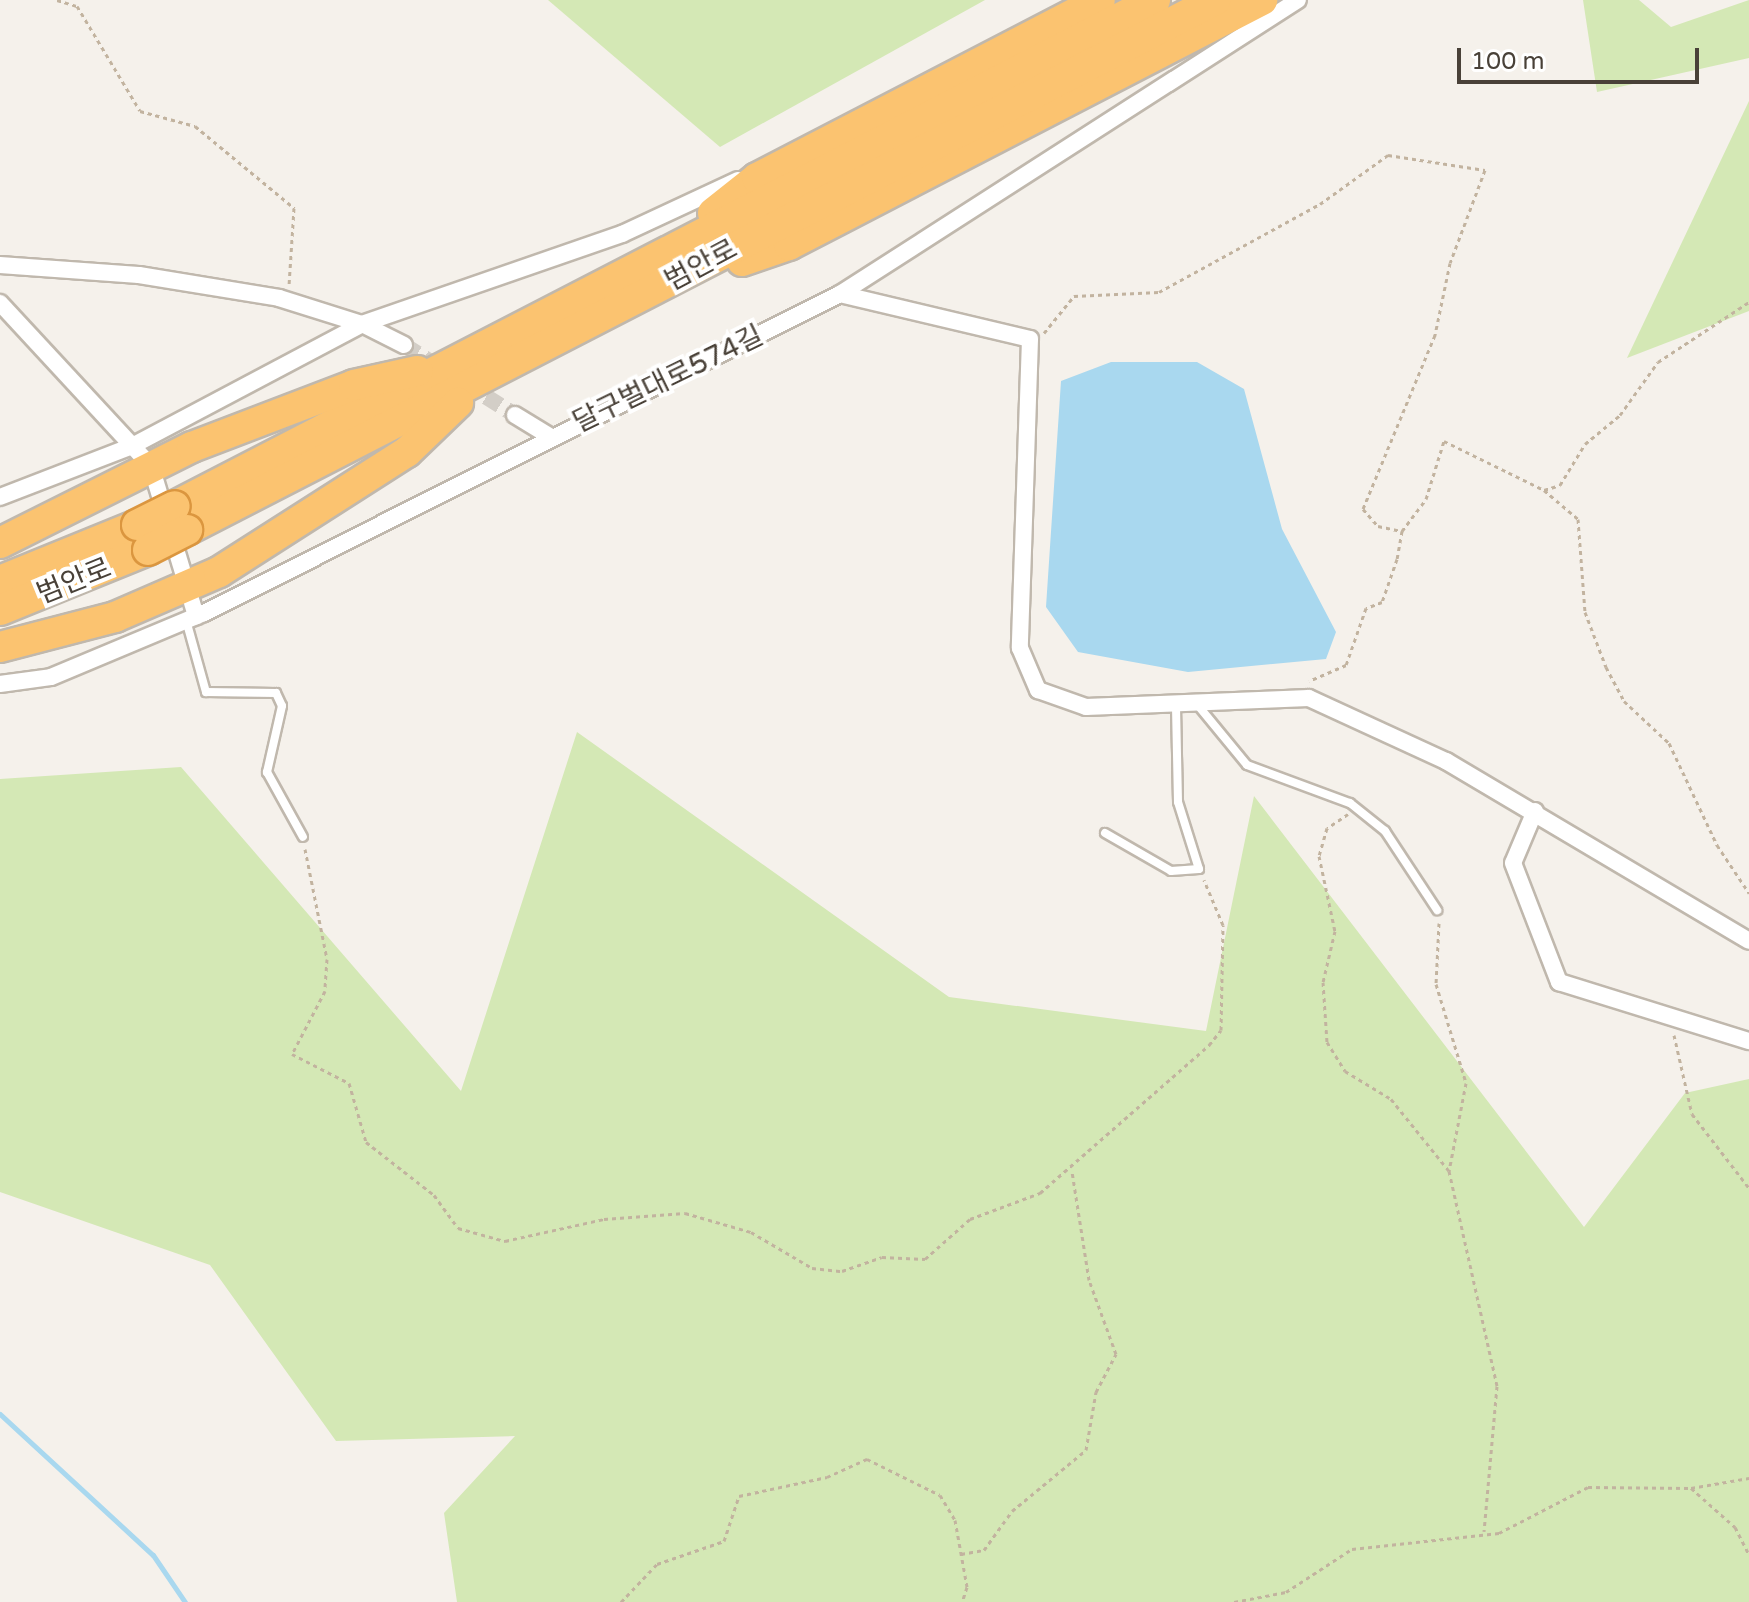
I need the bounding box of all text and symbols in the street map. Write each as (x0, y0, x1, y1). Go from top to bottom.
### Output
scale bar (1461, 32, 1703, 82)
text: 100 m (1471, 47, 1545, 76)
street label: 범안로 (659, 232, 743, 298)
street label: 달구벌대로574길 (567, 318, 769, 440)
street label: 범안로 (32, 551, 116, 611)

